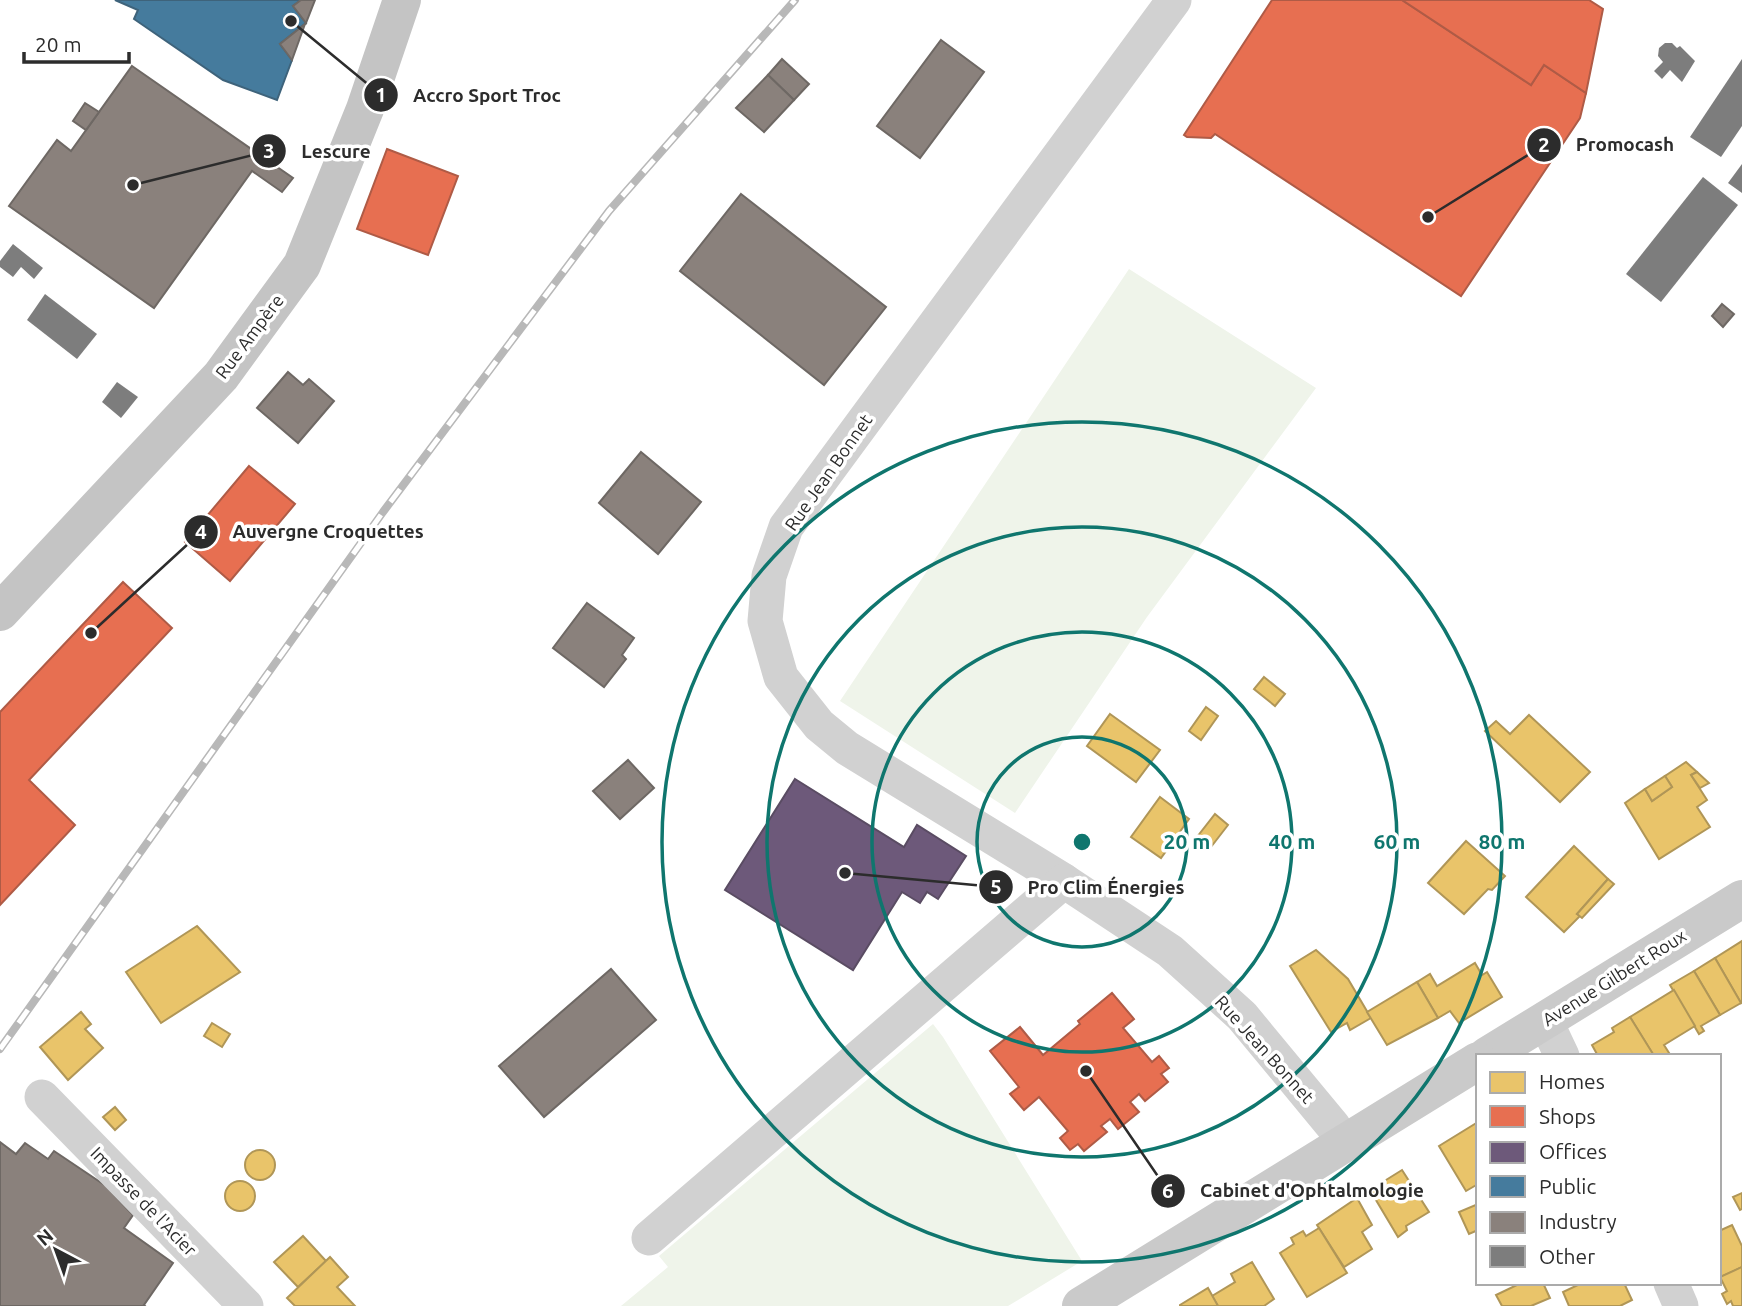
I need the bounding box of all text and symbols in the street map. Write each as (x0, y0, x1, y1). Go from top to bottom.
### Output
scale bar (24, 21, 130, 65)
text: 20 m (35, 32, 82, 56)
callout: Accro Sport Troc (364, 75, 575, 115)
text: 1 (375, 82, 387, 106)
text: Accro Sport Troc (413, 84, 561, 106)
callout: Promocash (1526, 125, 1688, 165)
callout: Lescure (252, 131, 384, 171)
text: 2 (1538, 132, 1550, 156)
text: Promocash (1576, 133, 1674, 155)
text: 3 (263, 138, 275, 162)
text: Lescure (301, 140, 371, 162)
street label: Rue Ampère (211, 290, 287, 382)
street label: Rue Jean Bonnet (780, 410, 876, 534)
callout: Auvergne Croquettes (183, 512, 438, 552)
text: 4 (195, 519, 207, 543)
text: Auvergne Croquettes (232, 520, 424, 542)
text: 20 m (1164, 829, 1210, 853)
text: 40 m (1269, 829, 1315, 853)
text: 60 m (1374, 829, 1420, 853)
text: 80 m (1479, 829, 1525, 853)
centre of rings (1070, 830, 1094, 854)
callout: Pro Clim Énergies (979, 867, 1199, 907)
text: 5 (990, 874, 1002, 898)
text: Pro Clim Énergies (1027, 876, 1185, 898)
street label: Avenue Gilbert Roux (1539, 925, 1689, 1029)
street label: Rue Jean Bonnet (1212, 991, 1318, 1107)
legend (1476, 1054, 1721, 1285)
text: Homes (1539, 1069, 1605, 1093)
text: Shops (1539, 1104, 1596, 1128)
text: Offices (1539, 1139, 1607, 1163)
street label: Impasse de l'Acier (87, 1143, 201, 1260)
callout: Cabinet d'Ophtalmologie (1151, 1171, 1438, 1211)
text: Public (1539, 1174, 1596, 1198)
text: 6 (1162, 1178, 1174, 1202)
text: Cabinet d'Ophtalmologie (1200, 1179, 1424, 1201)
text: Industry (1539, 1209, 1617, 1233)
north arrow (21, 1215, 91, 1285)
text: N (32, 1224, 57, 1250)
text: Other (1539, 1244, 1595, 1268)

